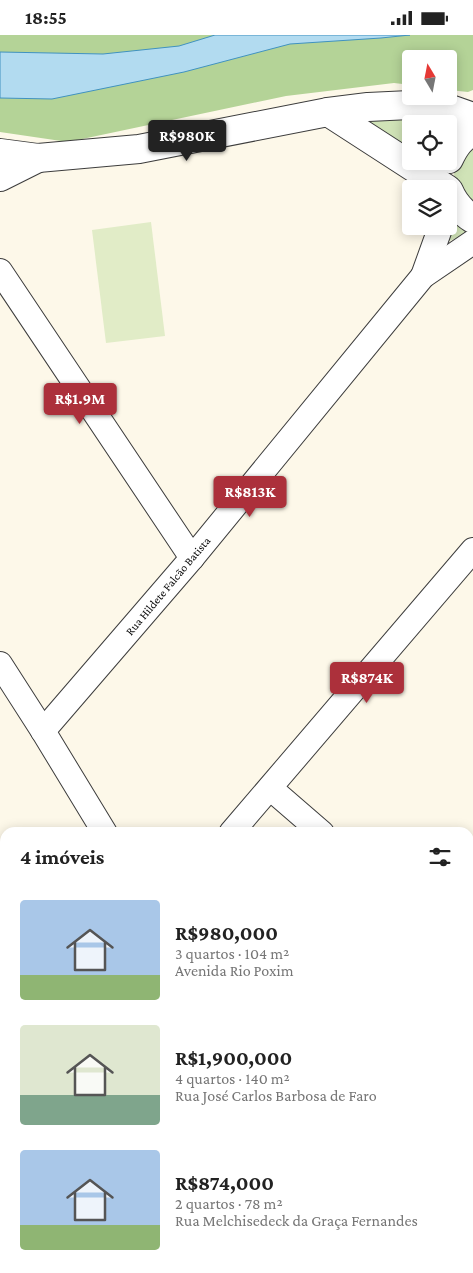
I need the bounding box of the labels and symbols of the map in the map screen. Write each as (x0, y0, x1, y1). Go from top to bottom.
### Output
north arrow (402, 50, 458, 105)
pin: R$980K (146, 119, 228, 162)
pin: R$1.9M (39, 383, 121, 425)
pin: R$813K (209, 475, 291, 518)
street label: Rua Hildete Falcão Batista (123, 534, 214, 638)
pin: R$874K (326, 661, 408, 704)

